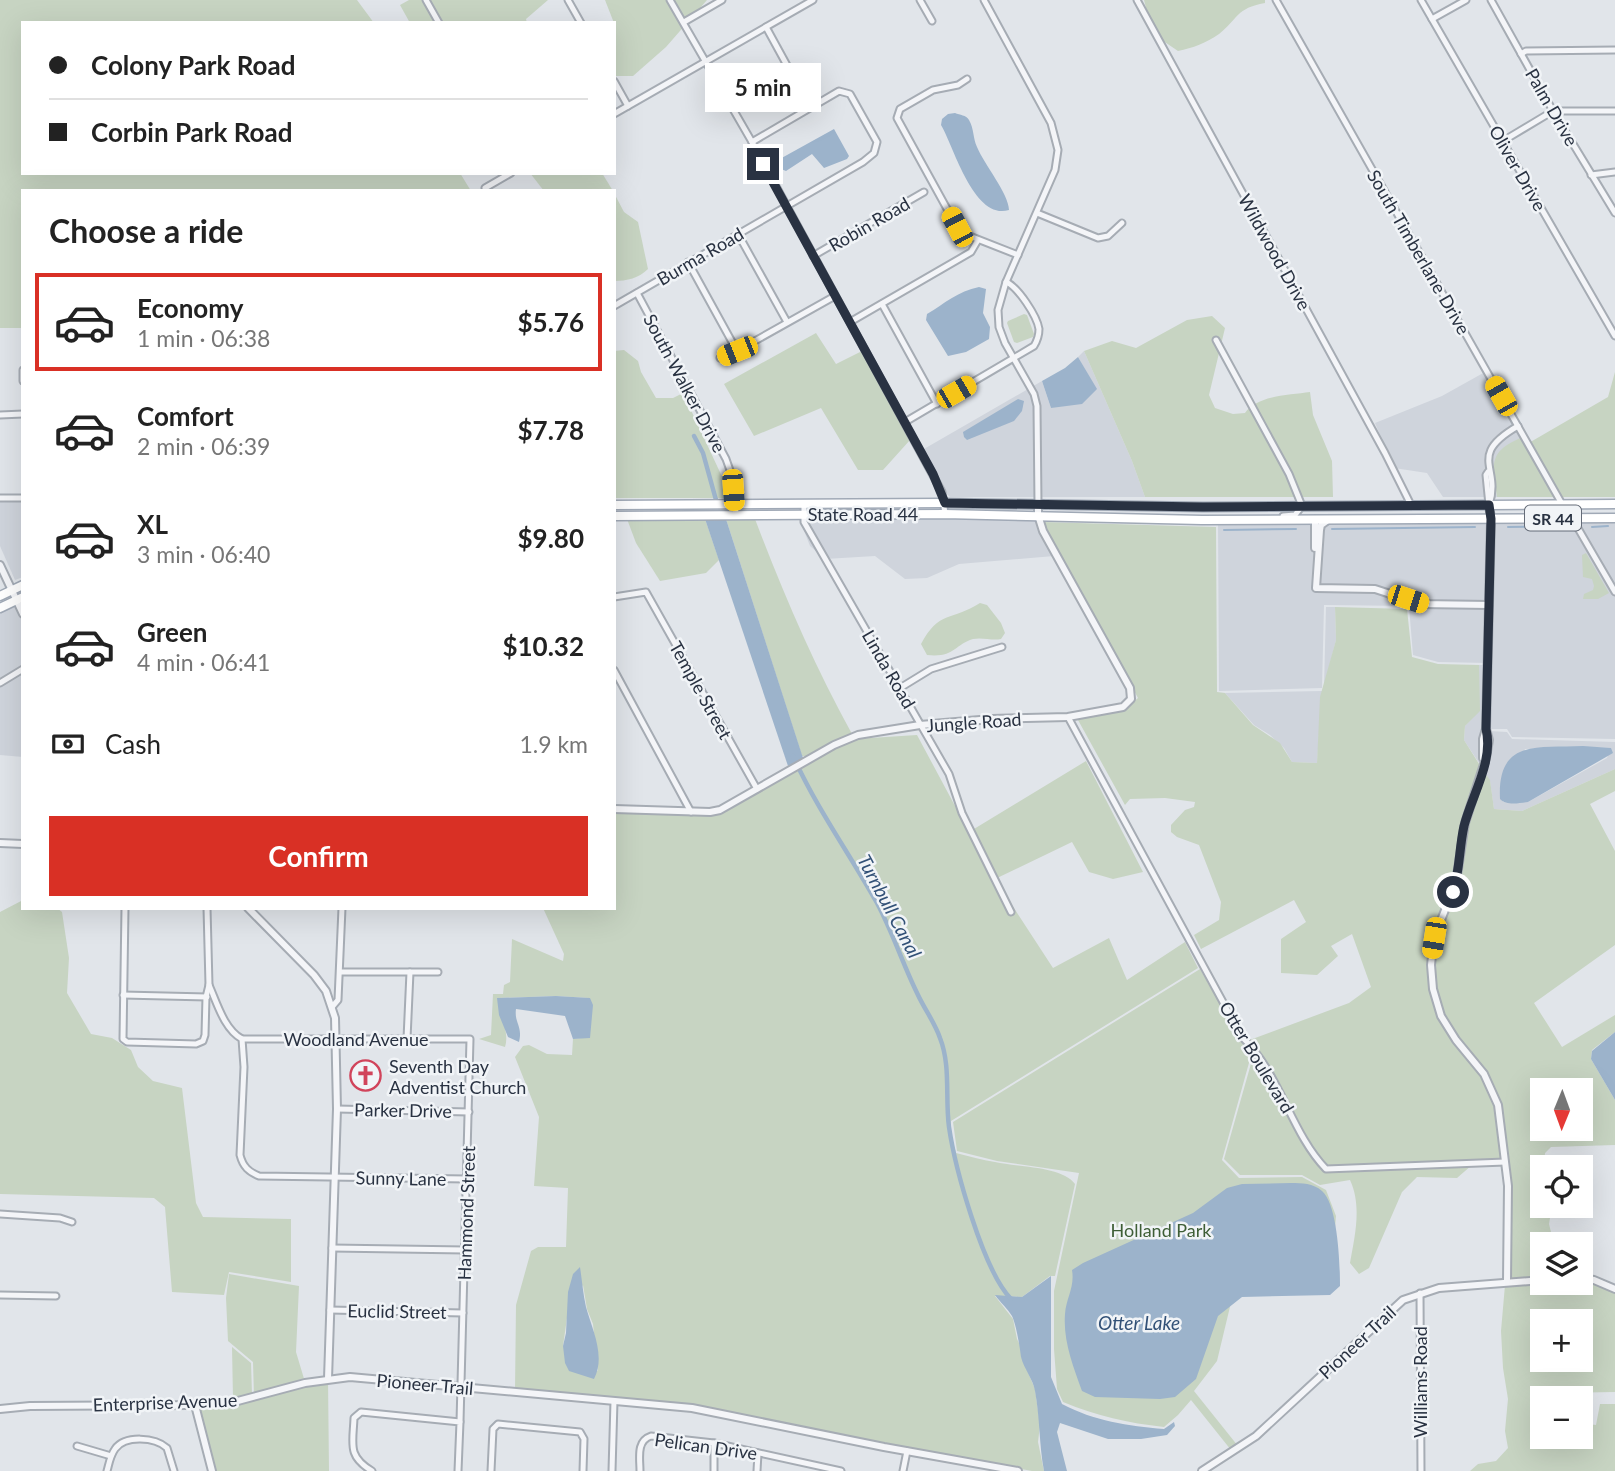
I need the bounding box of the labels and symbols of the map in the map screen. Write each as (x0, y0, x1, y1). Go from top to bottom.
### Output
callout: 5 min (705, 62, 821, 111)
street label: Palm Drive (1521, 64, 1583, 150)
street label: Oliver Drive (1485, 121, 1551, 215)
route end (747, 148, 779, 180)
street label: South Timberlane Drive (1363, 166, 1475, 338)
street label: Wildwood Drive (1234, 190, 1316, 314)
street label: Robin Road (825, 192, 913, 256)
car (938, 204, 977, 250)
street label: Burma Road (653, 222, 747, 290)
street label: South Walker Drive (639, 310, 731, 456)
car (714, 333, 761, 369)
car (933, 372, 980, 412)
car (1482, 373, 1521, 419)
car (722, 468, 745, 512)
street label: State Road 44 (808, 503, 918, 525)
road number: SR 44 (1525, 505, 1581, 530)
car (1385, 583, 1432, 615)
street label: Linda Road (858, 626, 920, 712)
street label: Temple Street (665, 637, 737, 743)
street label: Jungle Road (926, 708, 1022, 736)
water label: Turnbull Canal (853, 850, 927, 962)
route start (1437, 876, 1469, 908)
car (1421, 916, 1448, 960)
street label: Otter Boulevard (1215, 997, 1299, 1117)
street label: Woodland Avenue (283, 1028, 429, 1050)
place label: Seventh Day Adventist Church (389, 1055, 526, 1098)
church icon: Seventh Day Adventist Church (349, 1059, 383, 1093)
north arrow (1530, 1078, 1592, 1141)
street label: Parker Drive (354, 1098, 452, 1122)
street label: Hammond Street (453, 1145, 479, 1281)
street label: Sunny Lane (355, 1166, 447, 1190)
park label: Holland Park (1110, 1219, 1212, 1241)
street label: Euclid Street (347, 1299, 447, 1323)
street label: Pioneer Trail (1314, 1301, 1400, 1383)
water label: Otter Lake (1098, 1311, 1180, 1334)
street label: Williams Road (1409, 1326, 1431, 1438)
street label: Pioneer Trail (376, 1369, 474, 1399)
street label: Enterprise Avenue (92, 1388, 238, 1416)
street label: Pelican Drive (653, 1428, 759, 1464)

